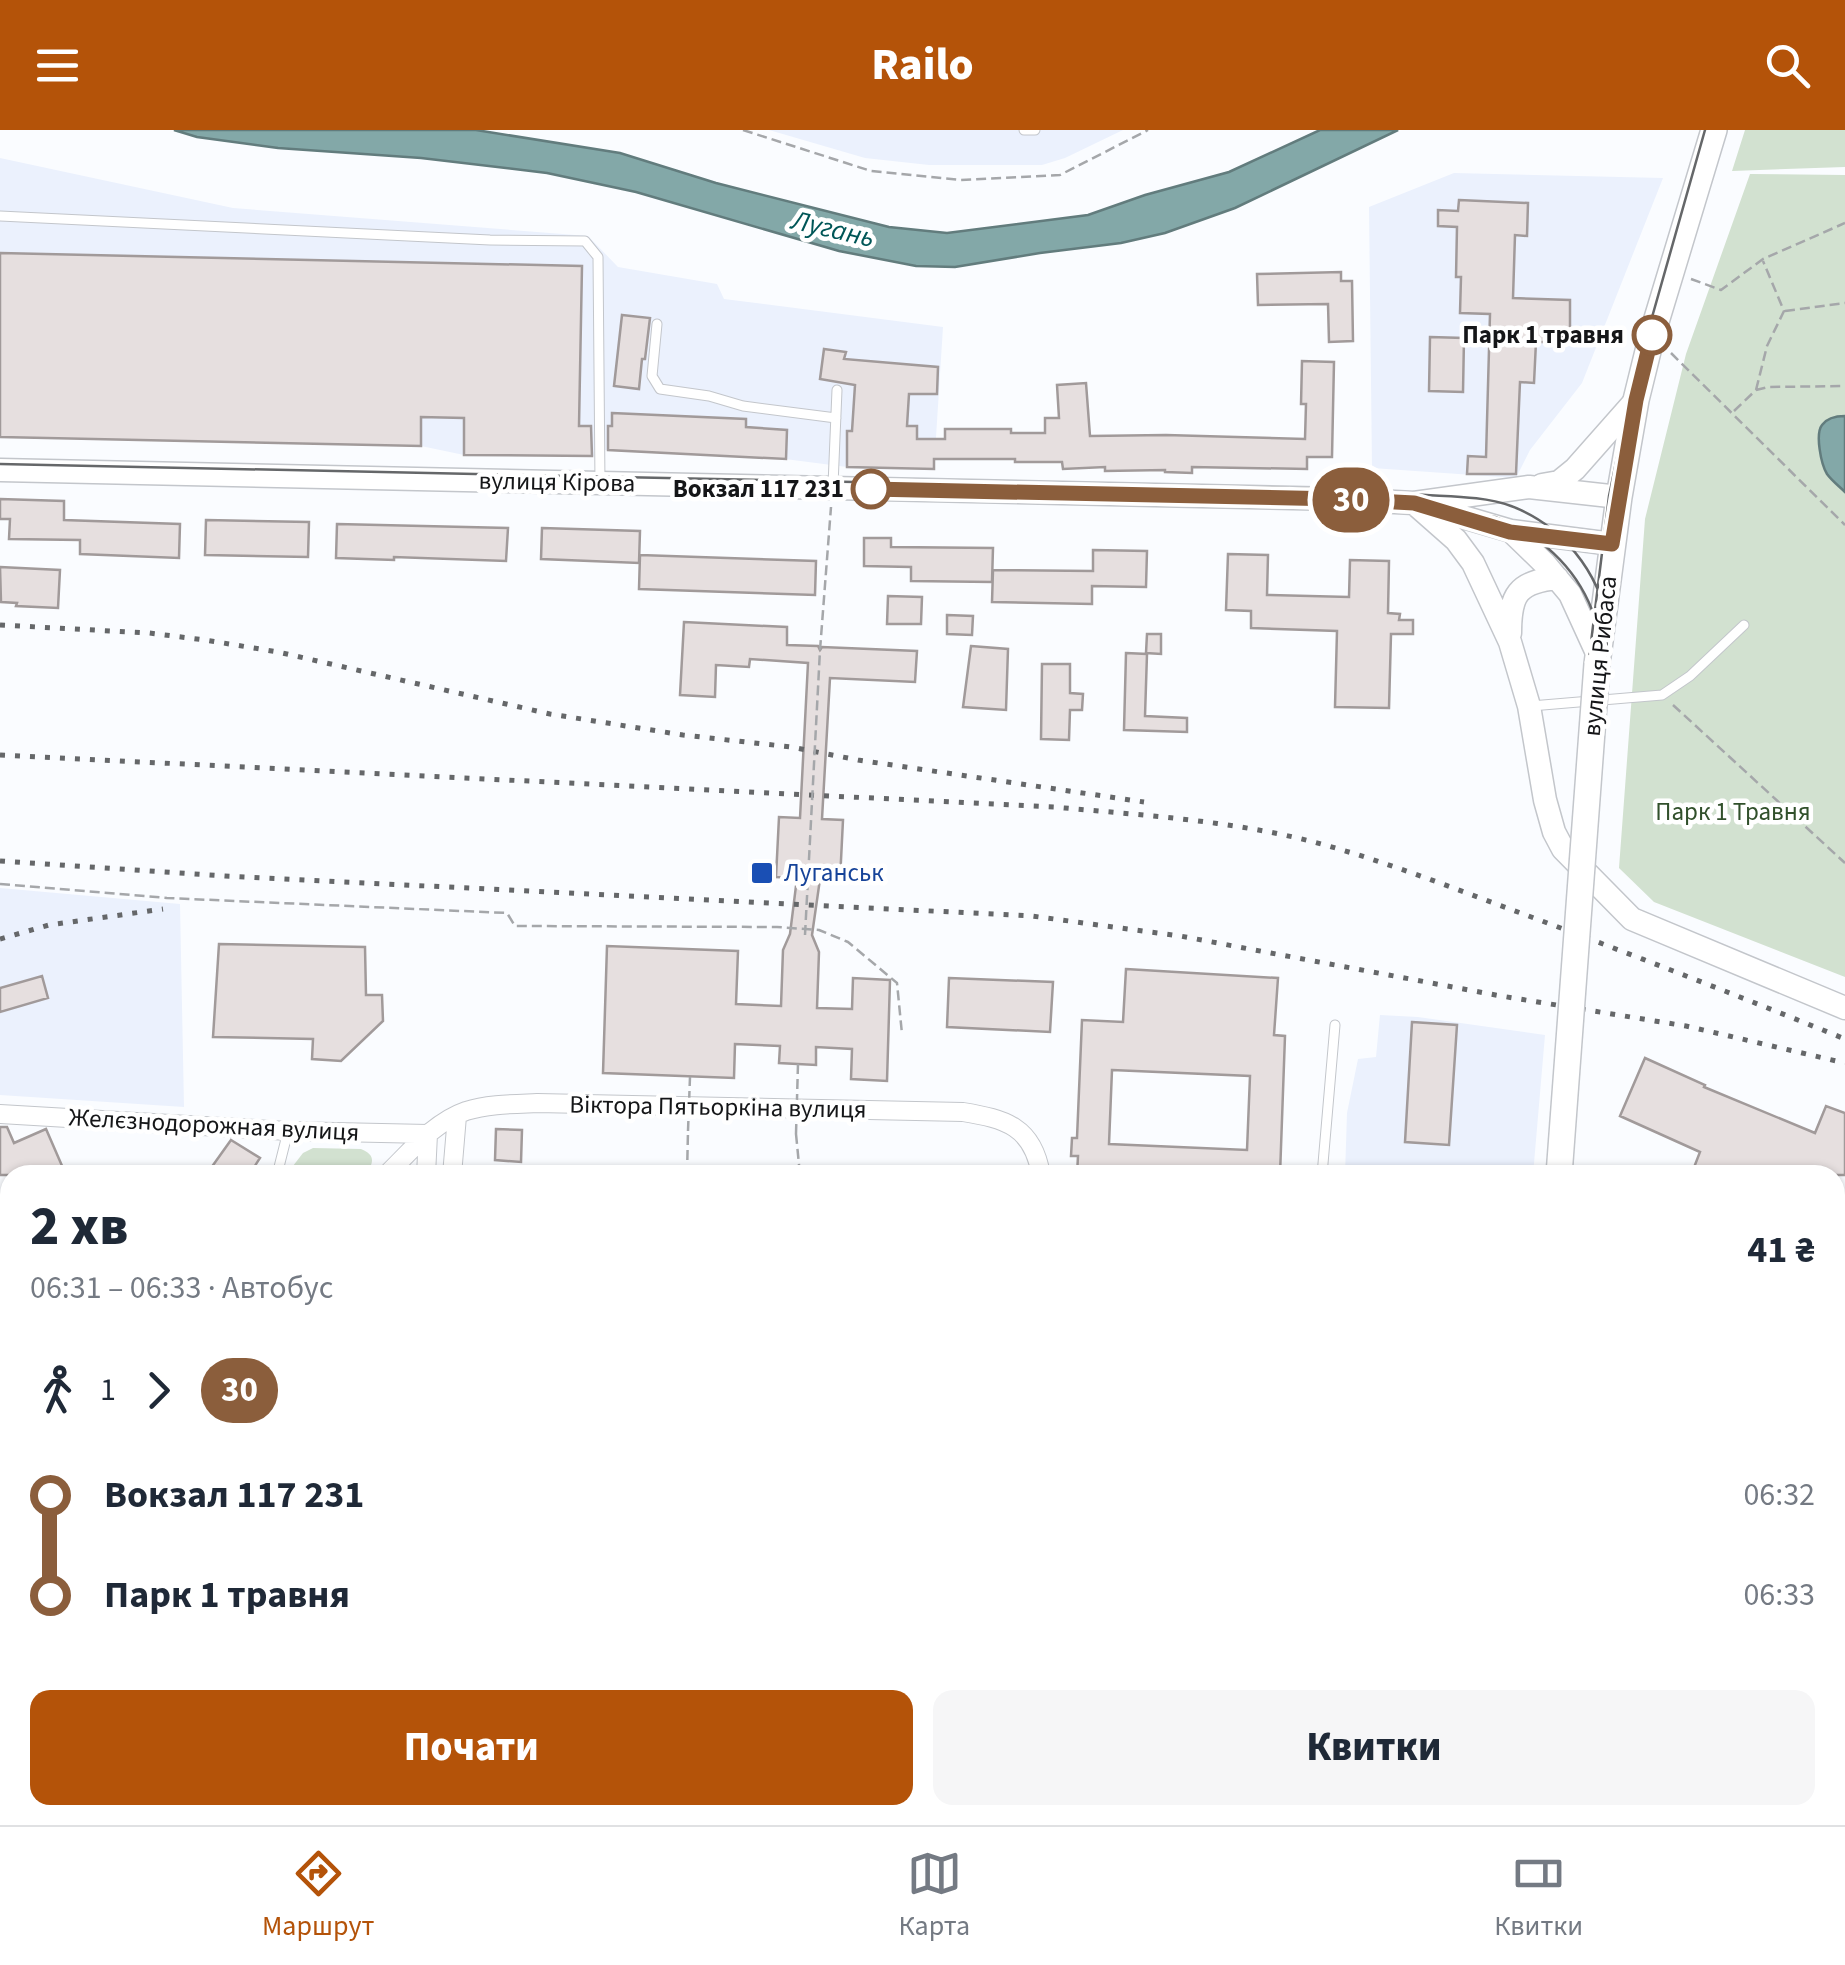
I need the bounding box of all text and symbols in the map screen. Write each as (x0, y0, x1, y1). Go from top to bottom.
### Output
text: Railo (871, 33, 974, 97)
icon: menu (30, 38, 85, 93)
icon: search (1760, 38, 1815, 93)
water label: Лугань (786, 200, 878, 258)
marker: Парк 1 травня (1633, 316, 1671, 354)
place label: Парк 1 травня (1462, 317, 1624, 353)
street label: вулиця Кірова (478, 463, 636, 501)
line badge: 30 (1306, 468, 1396, 532)
marker: Вокзал 117 231 (852, 470, 890, 508)
place label: Вокзал 117 231 (673, 471, 844, 507)
text: 30 (1333, 475, 1369, 525)
street label: вулиця Рибаса (1574, 574, 1626, 738)
park label: Парк 1 Травня (1655, 794, 1811, 830)
place label: Луганськ (784, 855, 884, 891)
marker: Луганськ (749, 860, 775, 886)
street label: Віктора Пятьоркіна вулиця (569, 1086, 867, 1128)
street label: Желєзнодорожная вулиця (68, 1099, 360, 1151)
text: 2 хв (30, 1188, 129, 1266)
text: 41 ₴ (1747, 1223, 1815, 1277)
text: 06:31 – 06:33 · Автобус (30, 1265, 333, 1311)
icon: walk (30, 1363, 85, 1418)
icon: forward (131, 1363, 186, 1418)
text: 30 (221, 1365, 258, 1415)
text: 1 (100, 1367, 116, 1413)
text: Вокзал 117 231 (104, 1468, 364, 1522)
text: 06:32 (1743, 1472, 1815, 1518)
text: Парк 1 травня (104, 1568, 350, 1622)
text: 06:33 (1743, 1572, 1815, 1618)
button: Почати (30, 1690, 913, 1805)
button: Квитки (933, 1690, 1815, 1805)
tab: Маршрут (262, 1846, 374, 1946)
tab: Карта (898, 1846, 970, 1946)
tab: Квитки (1494, 1846, 1583, 1946)

